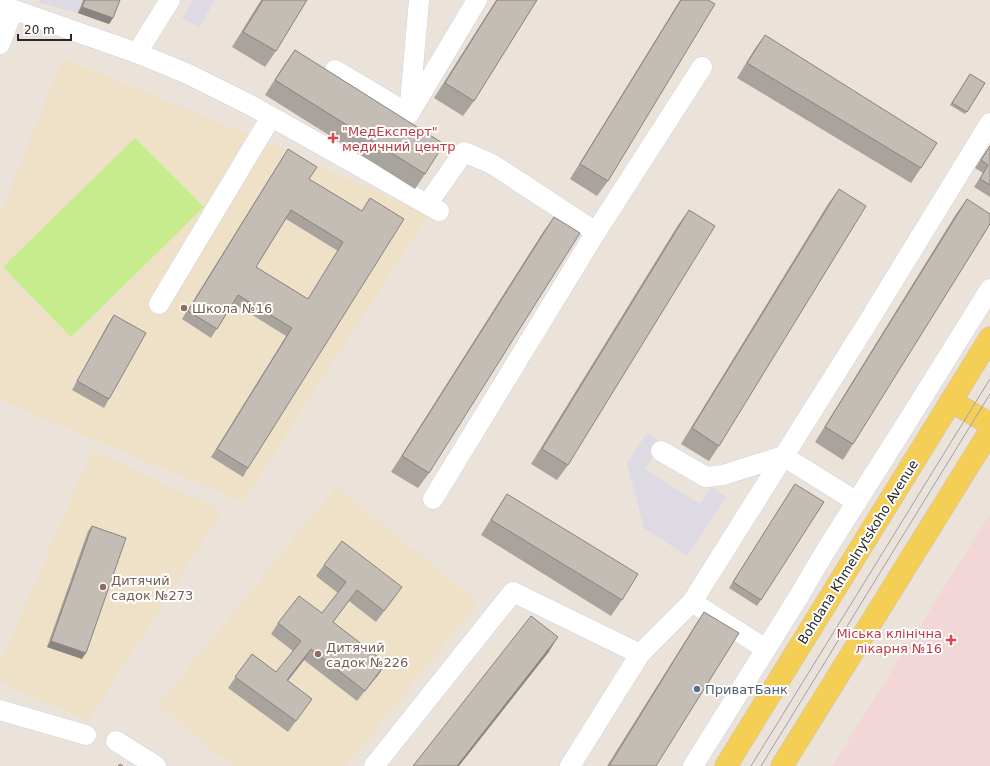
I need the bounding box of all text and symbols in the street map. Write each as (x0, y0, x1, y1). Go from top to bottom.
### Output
scale bar (18, 16, 71, 42)
text: 20 m (24, 23, 55, 37)
place label: "МедЕксперт" медичний центр (342, 124, 456, 154)
marker: "МедЕксперт" медичний центр (327, 132, 339, 144)
place label: Школа №16 (192, 301, 272, 316)
marker: Школа №16 (179, 303, 189, 313)
street label: Bohdana Khmelnytskoho Avenue (795, 457, 921, 647)
place label: Дитячий садок №273 (111, 573, 193, 603)
marker: Дитячий садок №273 (98, 582, 108, 592)
place label: Міська клінічна лікарня №16 (836, 626, 942, 656)
marker: Міська клінічна лікарня №16 (945, 634, 957, 646)
place label: Дитячий садок №226 (326, 640, 408, 670)
marker: Дитячий садок №226 (313, 649, 323, 659)
place label: ПриватБанк (705, 682, 788, 697)
marker: ПриватБанк (692, 684, 702, 694)

